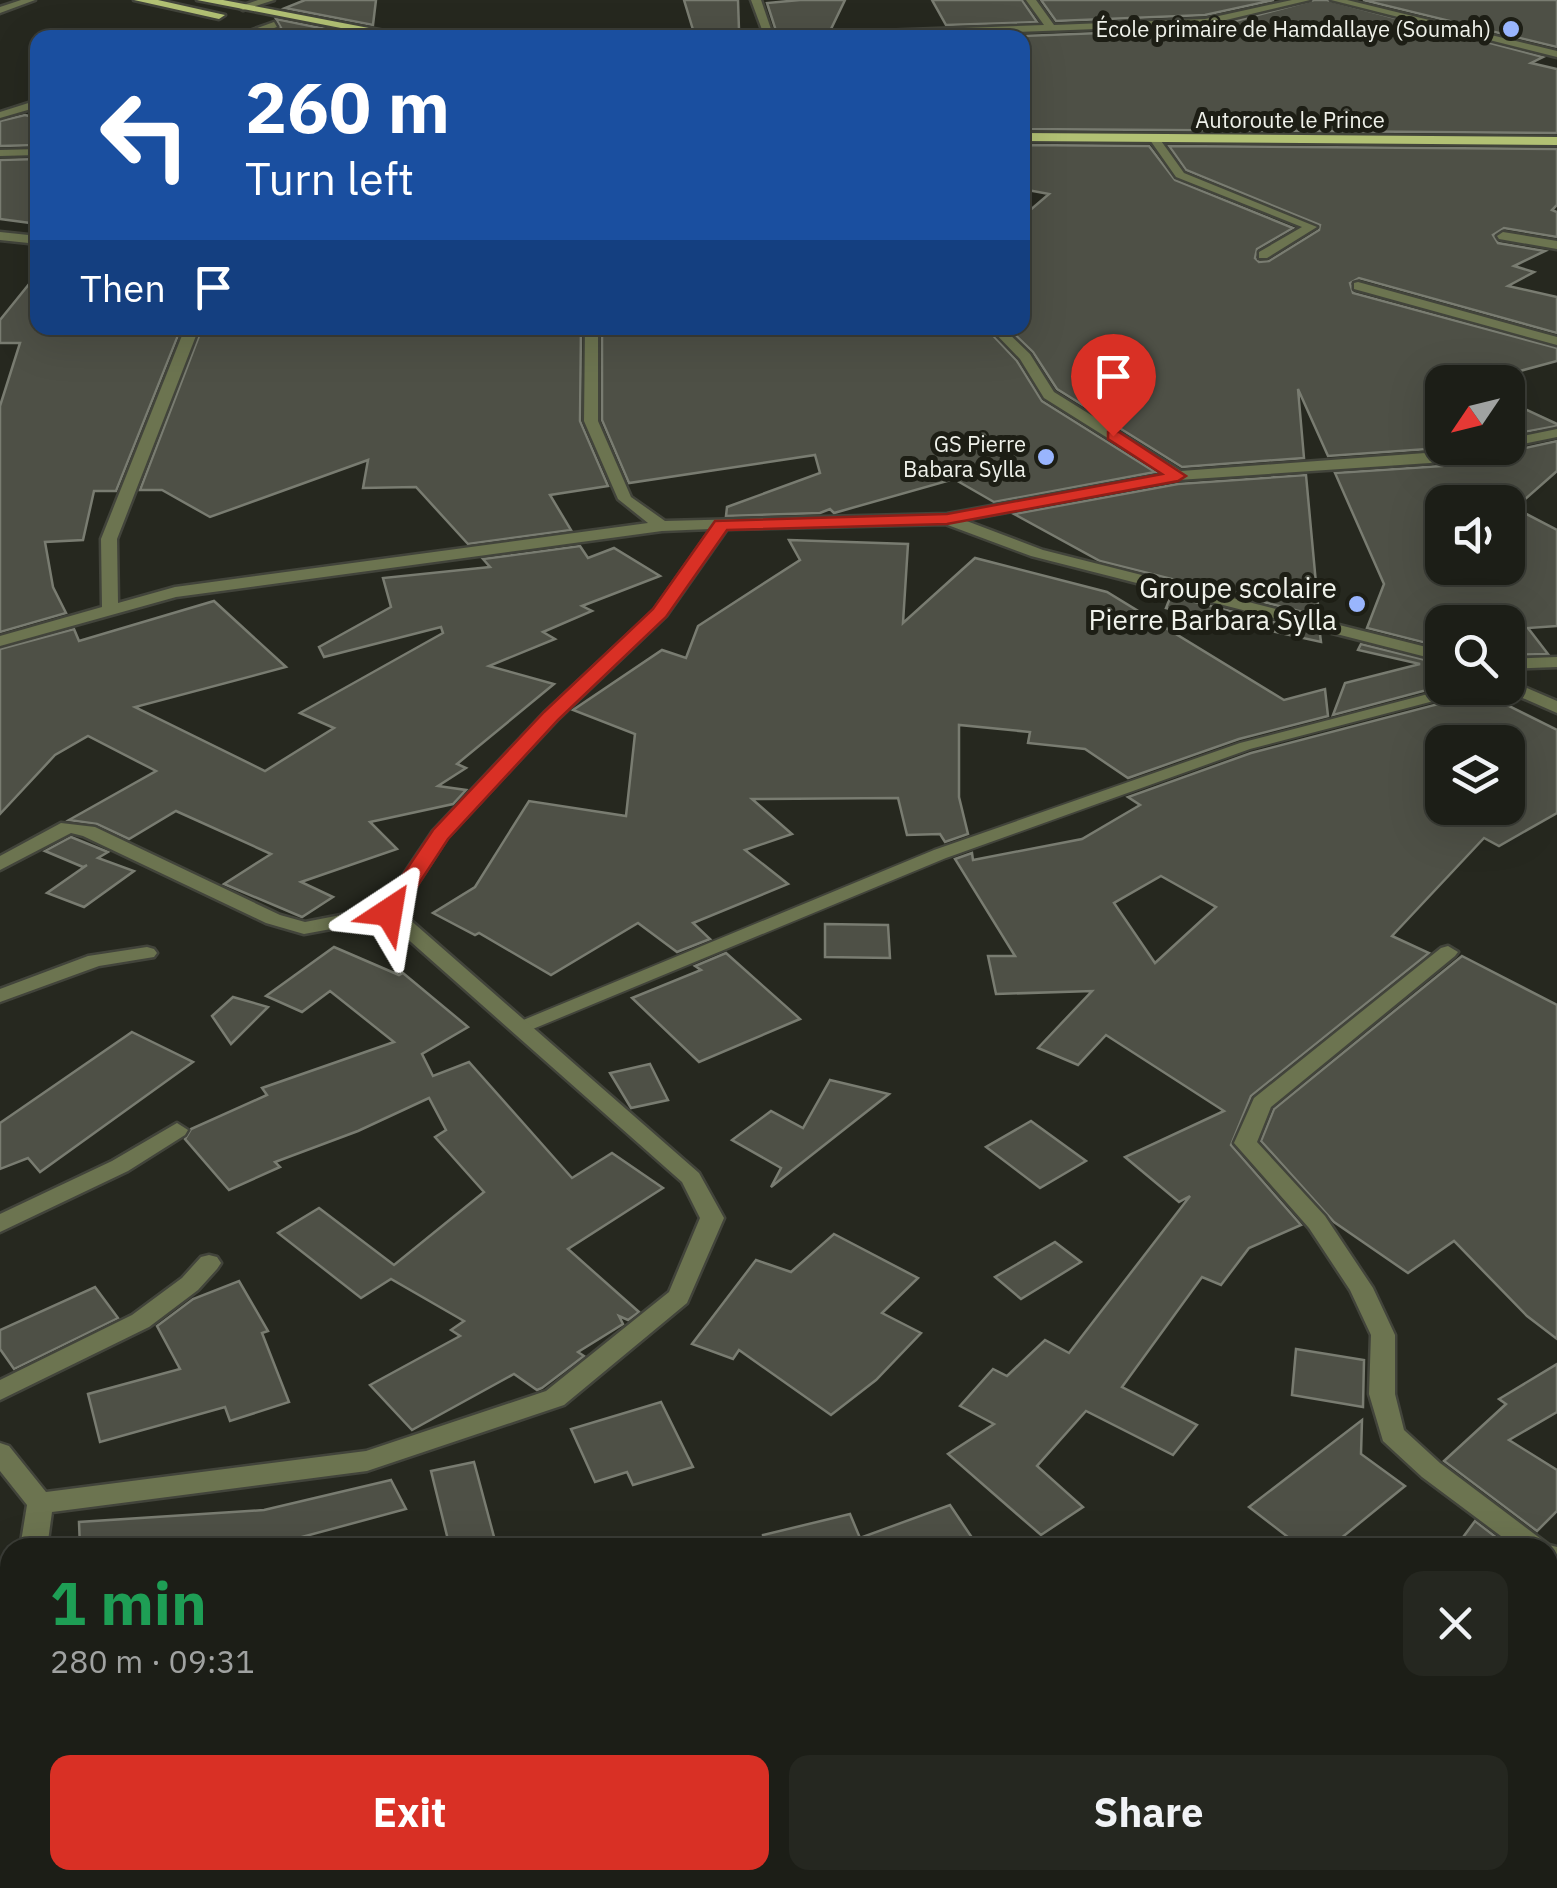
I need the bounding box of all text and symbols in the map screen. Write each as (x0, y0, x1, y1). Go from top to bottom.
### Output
place label: École primaire de Hamdallaye (Soumah) (1095, 14, 1491, 43)
marker: École primaire de Hamdallaye (Soumah) (1500, 18, 1522, 40)
text: 260 m (245, 61, 450, 152)
icon: left (80, 70, 210, 200)
street label: Autoroute le Prince (1195, 105, 1385, 134)
text: Turn left (245, 149, 414, 207)
icon: arrive (186, 260, 241, 315)
text: Then (80, 263, 166, 312)
pin (1071, 334, 1156, 437)
icon: arrive (1086, 349, 1141, 404)
north arrow (1425, 365, 1525, 465)
map controls (1425, 365, 1525, 825)
place label: GS Pierre Babara Sylla (903, 429, 1026, 483)
marker: GS Pierre Babara Sylla (1035, 446, 1057, 468)
button: sound (1425, 485, 1525, 585)
place label: Groupe scolaire Pierre Barbara Sylla (1089, 569, 1337, 638)
marker: Groupe scolaire Pierre Barbara Sylla (1346, 593, 1368, 615)
button: search (1425, 605, 1525, 705)
button: layers (1425, 725, 1525, 825)
position arrow (337, 860, 441, 964)
text: 1 min (50, 1563, 207, 1642)
button: close (1403, 1571, 1508, 1676)
text: 280 m · 09:31 (50, 1640, 255, 1682)
button: Exit (50, 1755, 769, 1870)
button: Share (789, 1755, 1508, 1870)

